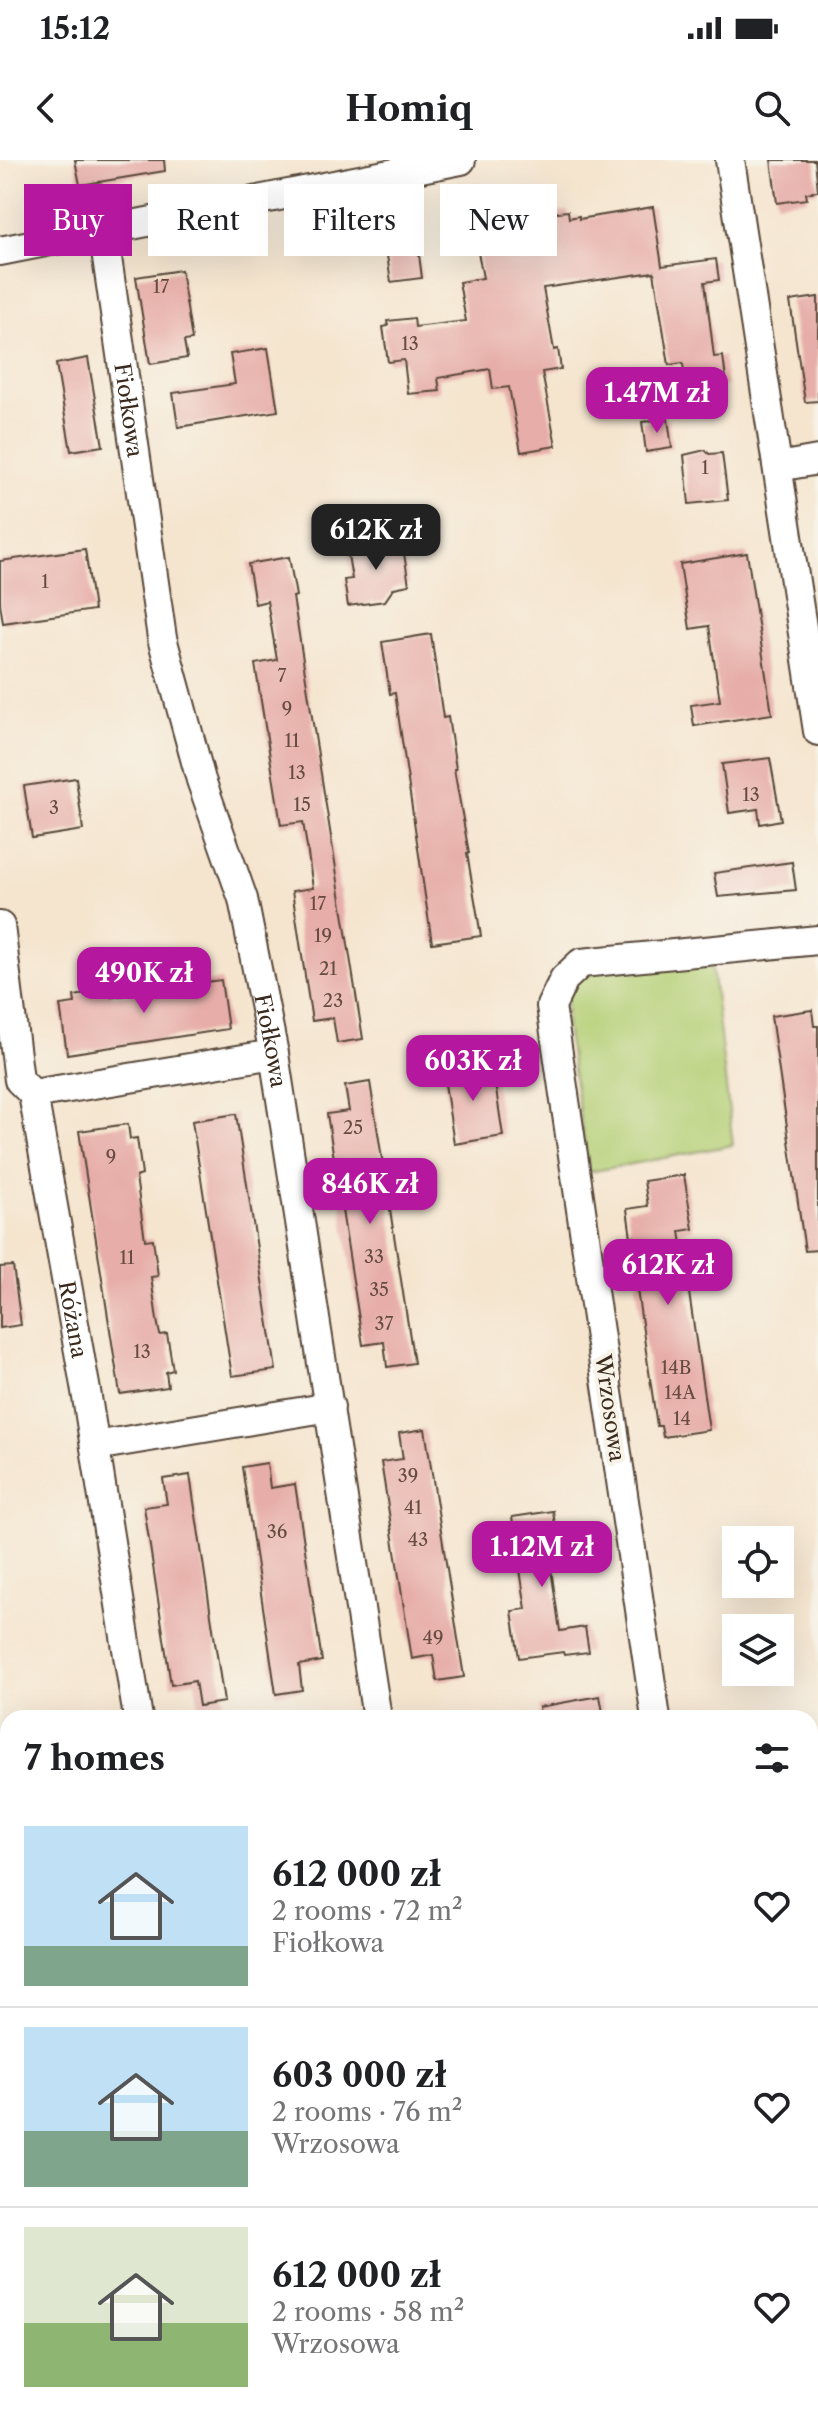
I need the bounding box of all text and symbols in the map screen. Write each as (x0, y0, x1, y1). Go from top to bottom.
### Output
text: 15:12 (40, 10, 110, 47)
icon: back (24, 86, 68, 130)
text: Homiq (345, 86, 473, 130)
icon: search (750, 86, 794, 130)
chip: Buy (24, 184, 132, 256)
chip: Rent (148, 184, 268, 256)
chip: Filters (284, 184, 424, 256)
chip: New (440, 184, 557, 256)
house number: 17 (153, 276, 169, 298)
house number: 13 (401, 333, 419, 355)
street label: Fiołkowa (109, 361, 149, 459)
pin: 1.47M zł (574, 367, 740, 435)
text: 1.47M zł (604, 377, 710, 409)
house number: 1 (701, 457, 709, 479)
pin: 612K zł (302, 504, 450, 572)
text: 612K zł (329, 514, 423, 546)
house number: 1 (41, 571, 49, 593)
house number: 7 (278, 665, 287, 687)
house number: 9 (282, 698, 292, 720)
house number: 11 (284, 730, 300, 752)
house number: 13 (288, 762, 306, 784)
house number: 13 (742, 784, 760, 806)
house number: 15 (293, 794, 311, 816)
house number: 3 (49, 797, 59, 819)
house number: 17 (310, 893, 326, 915)
house number: 19 (314, 925, 332, 947)
pin: 490K zł (70, 947, 218, 1015)
text: 490K zł (95, 957, 193, 989)
house number: 21 (319, 958, 337, 980)
house number: 23 (323, 990, 343, 1012)
street label: Fiołkowa (249, 991, 293, 1090)
pin: 603K zł (399, 1035, 547, 1103)
text: 603K zł (424, 1045, 522, 1077)
house number: 25 (343, 1117, 363, 1139)
house number: 9 (106, 1146, 116, 1168)
pin: 846K zł (296, 1158, 444, 1226)
text: 846K zł (321, 1168, 419, 1200)
pin: 612K zł (594, 1239, 742, 1307)
house number: 33 (364, 1246, 384, 1268)
house number: 11 (119, 1247, 135, 1269)
text: 612K zł (621, 1249, 715, 1281)
street label: Różana (53, 1279, 93, 1361)
house number: 35 (369, 1279, 389, 1301)
house number: 37 (375, 1313, 394, 1335)
house number: 13 (133, 1341, 151, 1363)
street label: Wrzosowa (589, 1352, 631, 1464)
house number: 14B (661, 1357, 691, 1379)
house number: 14A (664, 1382, 696, 1404)
house number: 14 (673, 1408, 691, 1430)
house number: 39 (398, 1465, 418, 1487)
house number: 41 (404, 1497, 422, 1519)
house number: 36 (267, 1521, 287, 1543)
pin: 1.12M zł (459, 1521, 625, 1589)
map controls (722, 1526, 794, 1686)
button: locate (722, 1526, 794, 1598)
house number: 43 (408, 1529, 428, 1551)
text: 1.12M zł (490, 1531, 594, 1563)
button: layers (722, 1614, 794, 1686)
house number: 49 (423, 1627, 443, 1649)
icon: filters (750, 1736, 794, 1780)
text: 7 homes (24, 1737, 165, 1779)
text: 612 000 zł (272, 1853, 441, 1895)
icon: home (88, 1858, 184, 1954)
icon: heart (750, 1884, 794, 1928)
text: 2 rooms · 72 m² (272, 1895, 463, 1927)
text: Fiołkowa (272, 1927, 384, 1959)
text: 603 000 zł (272, 2054, 447, 2096)
icon: home (88, 2059, 184, 2155)
icon: heart (750, 2085, 794, 2129)
text: 2 rooms · 76 m² (272, 2096, 462, 2128)
text: Wrzosowa (272, 2128, 400, 2160)
text: 612 000 zł (272, 2254, 441, 2296)
icon: home (88, 2259, 184, 2355)
icon: heart (750, 2285, 794, 2329)
text: 2 rooms · 58 m² (272, 2296, 464, 2328)
text: Wrzosowa (272, 2328, 400, 2360)

